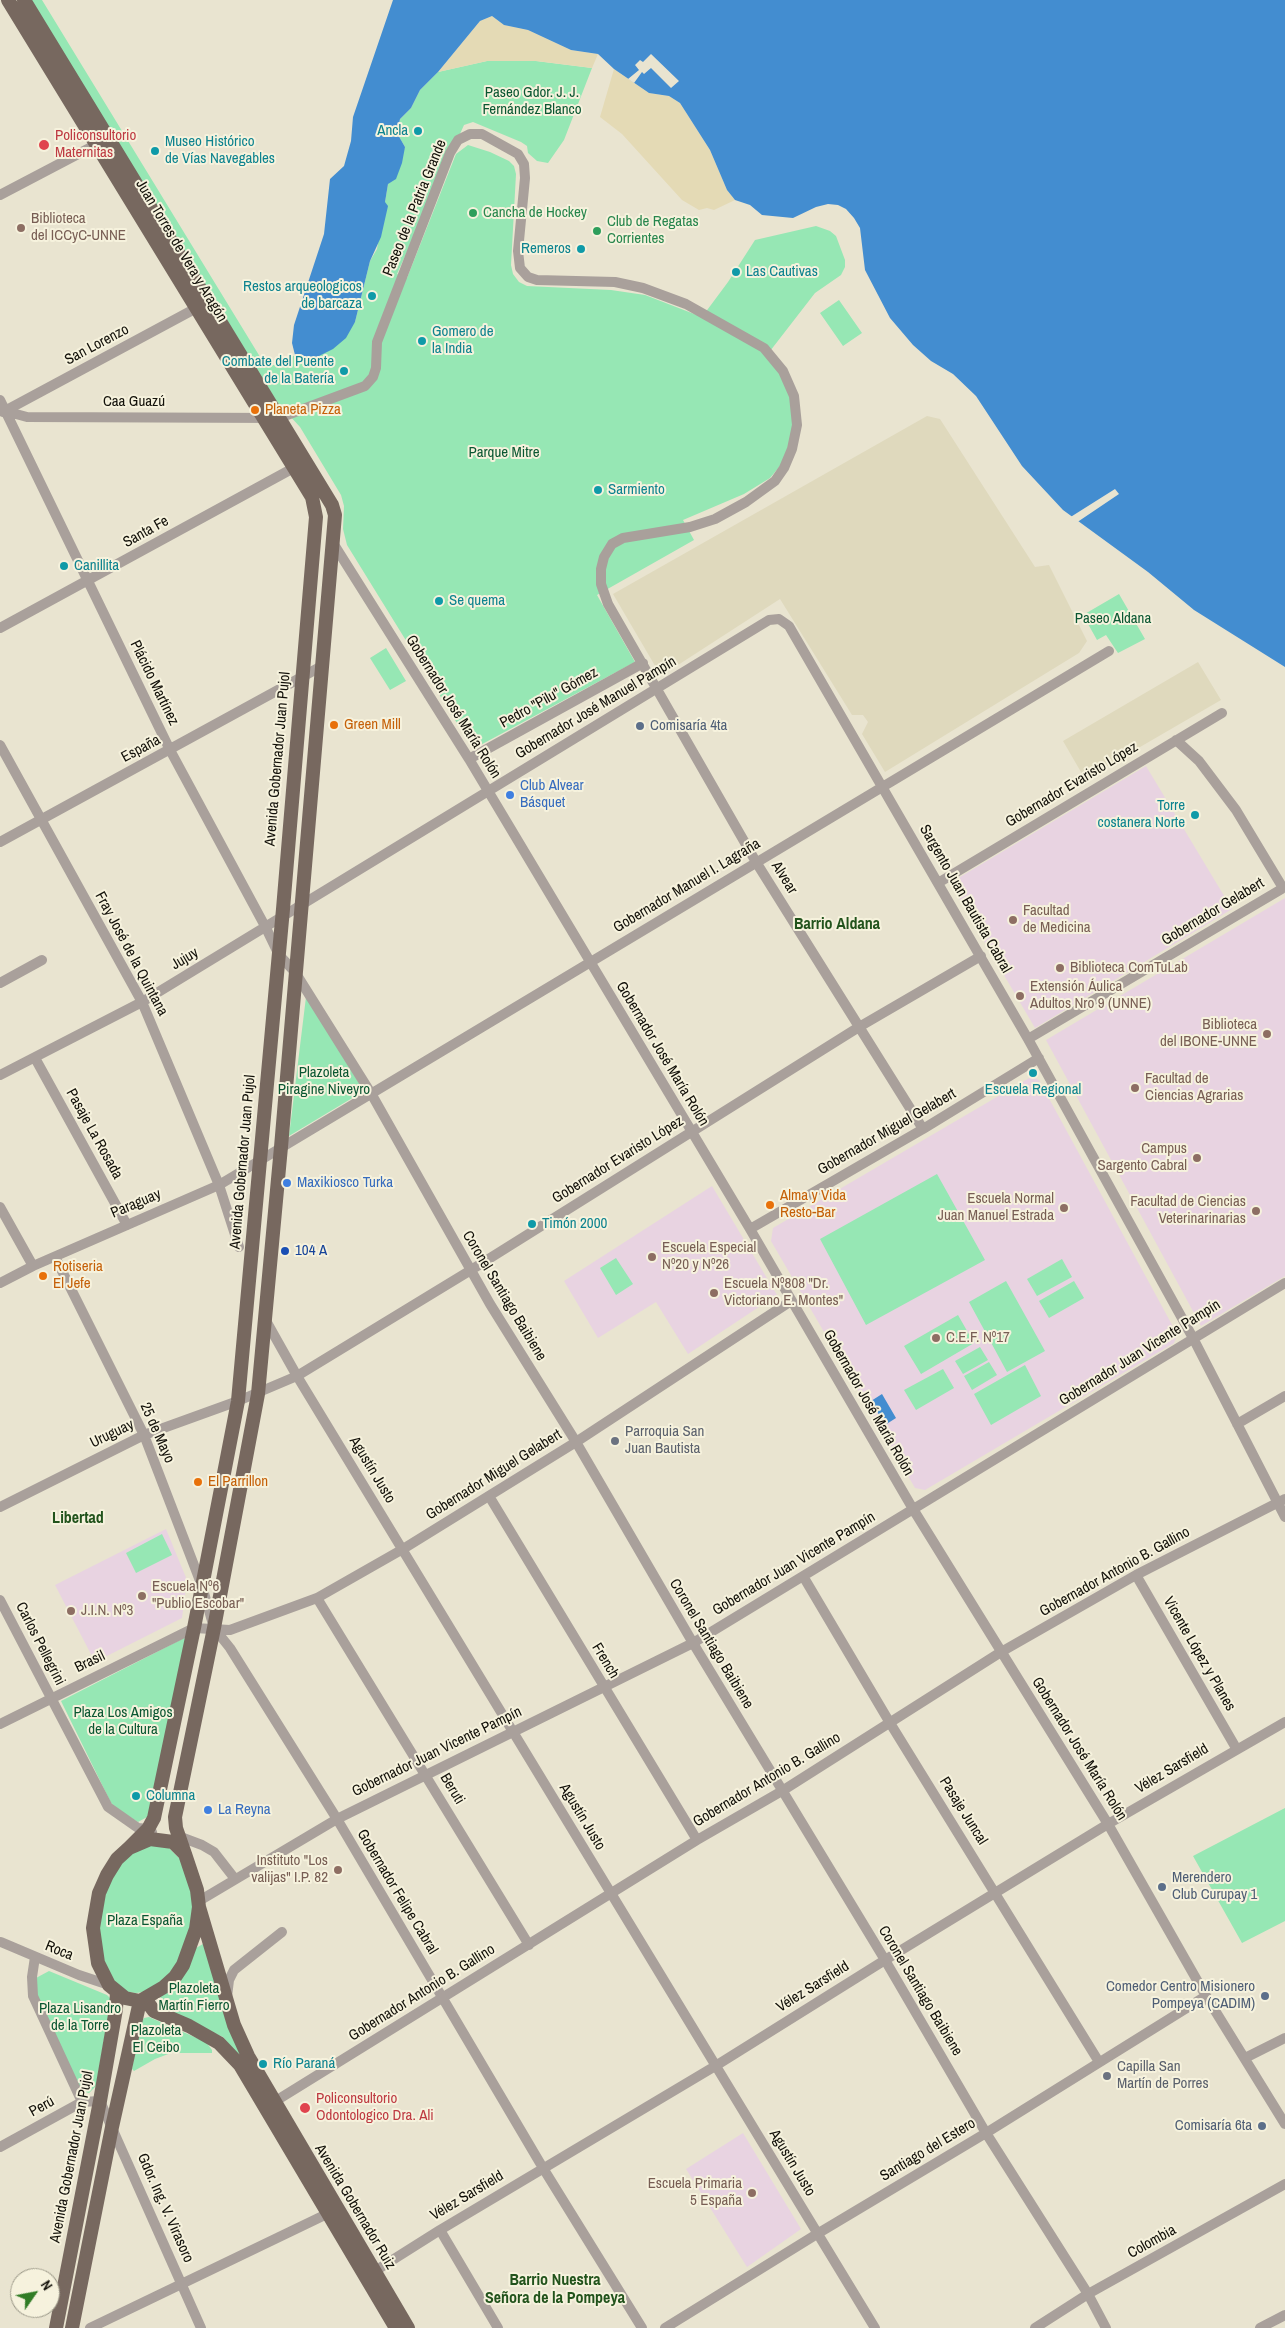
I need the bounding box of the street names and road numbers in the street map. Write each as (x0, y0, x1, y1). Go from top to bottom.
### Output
street label: Paseo de la Patria Grande (379, 137, 451, 279)
street label: Juan Torres de Vera y Aragón (131, 177, 231, 325)
street label: San Lorenzo (62, 321, 132, 369)
street label: Caa Guazú (103, 393, 165, 411)
street label: Santa Fe (120, 512, 172, 552)
street label: Gobernador José María Rolón (402, 632, 504, 782)
street label: Plácido Martínez (126, 638, 182, 728)
street label: Gobernador José Manuel Pampín (512, 653, 680, 763)
street label: Pedro "Pilu" Gómez (497, 664, 601, 732)
street label: Avenida Gobernador Juan Pujol (261, 671, 295, 847)
street label: España (118, 731, 164, 767)
street label: Gobernador Evaristo López (1003, 738, 1141, 832)
street label: Sargento Juan Bautista Cabral (915, 822, 1015, 976)
street label: Gobernador Manuel I. Lagraña (610, 835, 764, 937)
street label: Alvear (767, 858, 801, 898)
street label: Gobernador Gelabert (1159, 874, 1267, 950)
street label: Fray José de la Quintana (91, 889, 171, 1019)
street label: Jujuy (168, 944, 202, 974)
street label: Gobernador José María Rolón (612, 978, 712, 1130)
street label: Avenida Gobernador Juan Pujol (226, 1074, 260, 1250)
street label: Gobernador Miguel Gelabert (815, 1085, 959, 1179)
street label: Pasaje La Rosada (62, 1086, 126, 1182)
street label: Gobernador Evaristo López (549, 1112, 687, 1208)
street label: Paraguay (108, 1185, 164, 1223)
street label: Coronel Santiago Baibiene (458, 1228, 550, 1364)
street label: Gobernador Juan Vicente Pampín (1056, 1296, 1224, 1410)
street label: Gobernador José María Rolón (819, 1327, 917, 1479)
street label: 25 de Mayo (136, 1400, 178, 1466)
street label: Uruguay (87, 1416, 137, 1452)
street label: Gobernador Miguel Gelabert (423, 1426, 565, 1524)
street label: Agustín Justo (345, 1433, 399, 1507)
street label: Gobernador Juan Vicente Pampín (709, 1508, 879, 1620)
street label: Gobernador Antonio B. Gallino (1037, 1523, 1193, 1621)
street label: Coronel Santiago Baibiene (665, 1576, 757, 1712)
street label: Vicente López y Planes (1159, 1594, 1239, 1714)
street label: Carlos Pellegrini (11, 1599, 69, 1689)
street label: French (587, 1640, 623, 1682)
street label: Brasil (72, 1647, 108, 1677)
street label: Gobernador José María Rolón (1028, 1674, 1130, 1824)
street label: Gobernador Juan Vicente Pampín (349, 1703, 525, 1801)
street label: Gobernador Antonio B. Gallino (690, 1729, 844, 1831)
street label: Vélez Sarsfield (1132, 1740, 1212, 1798)
street label: Beruti (436, 1770, 468, 1808)
street label: Pasaje Juncal (935, 1774, 991, 1848)
street label: Agustín Justo (555, 1780, 609, 1854)
street label: Gobernador Felipe Cabral (353, 1826, 441, 1958)
street label: Coronel Santiago Baibiene (874, 1923, 966, 2059)
street label: Roca (42, 1937, 76, 1965)
street label: Gobernador Antonio B. Gallino (346, 1941, 498, 2045)
street label: Vélez Sarsfield (773, 1958, 853, 2016)
street label: Avenida Gobernador Juan Pujol (46, 2069, 98, 2245)
street label: Perú (26, 2093, 58, 2121)
street label: Santiago del Estero (877, 2114, 979, 2186)
street label: Agustín Justo (765, 2126, 819, 2200)
street label: Avenida Gobernador Ruiz (311, 2141, 399, 2273)
street label: Gdor. Ing. V. Virasoro (133, 2151, 197, 2265)
street label: Vélez Sarsfield (427, 2167, 507, 2225)
street label: Colombia (1125, 2221, 1179, 2263)

